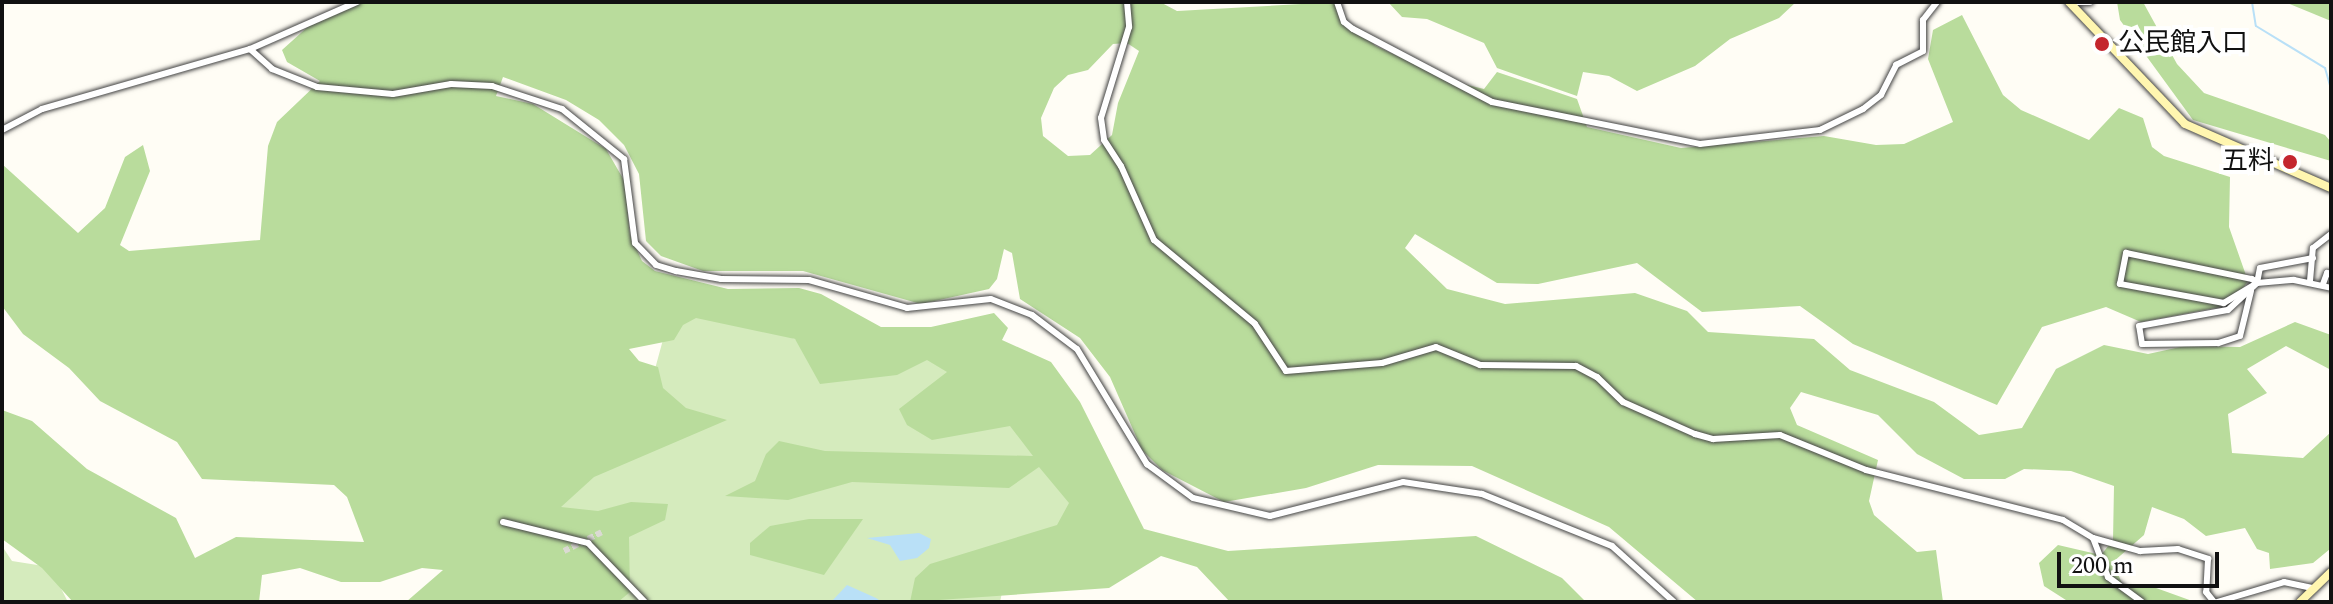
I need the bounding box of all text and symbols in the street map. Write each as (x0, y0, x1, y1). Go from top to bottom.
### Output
place label: 公民館入口 (2118, 28, 2248, 60)
marker: 公民館入口 (2093, 35, 2111, 53)
place label: 五料 (2222, 146, 2274, 178)
marker: 五料 (2281, 153, 2299, 171)
scale bar (2061, 536, 2223, 586)
text: 200 m (2071, 548, 2134, 584)

